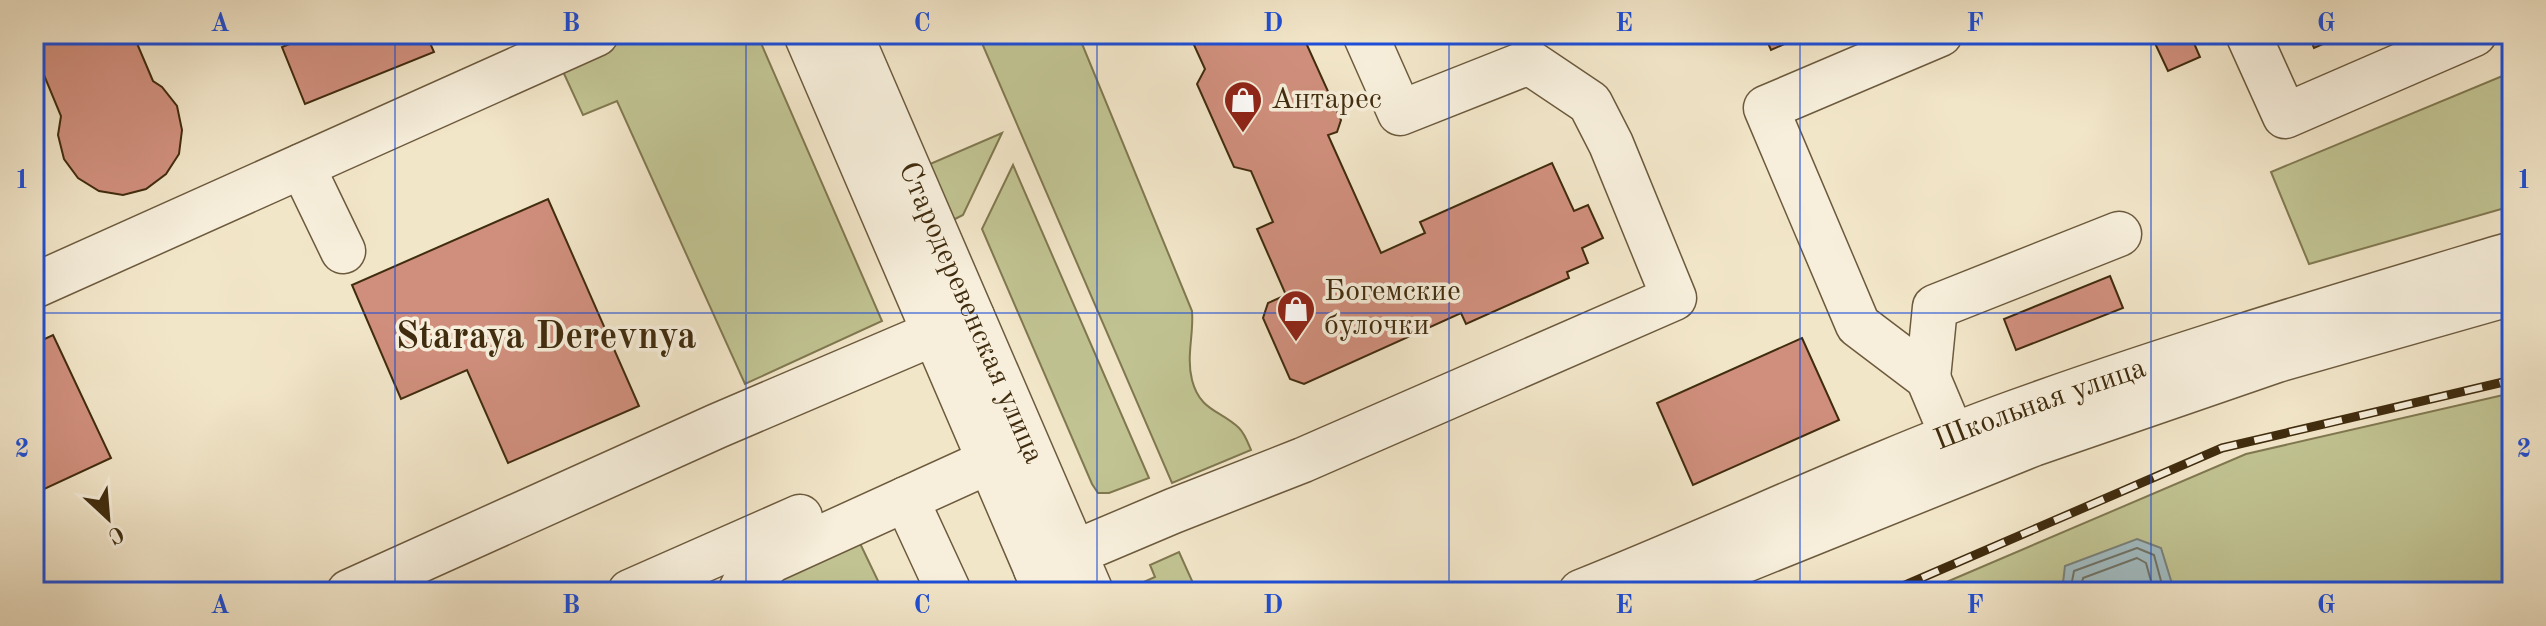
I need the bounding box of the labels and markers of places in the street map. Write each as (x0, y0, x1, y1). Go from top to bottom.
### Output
shop icon: Антарес (1222, 79, 1264, 134)
place label: Антарес (1271, 85, 1382, 115)
place label: Богемские булочки (1324, 277, 1461, 341)
shop icon: Богемские булочки (1275, 288, 1317, 343)

